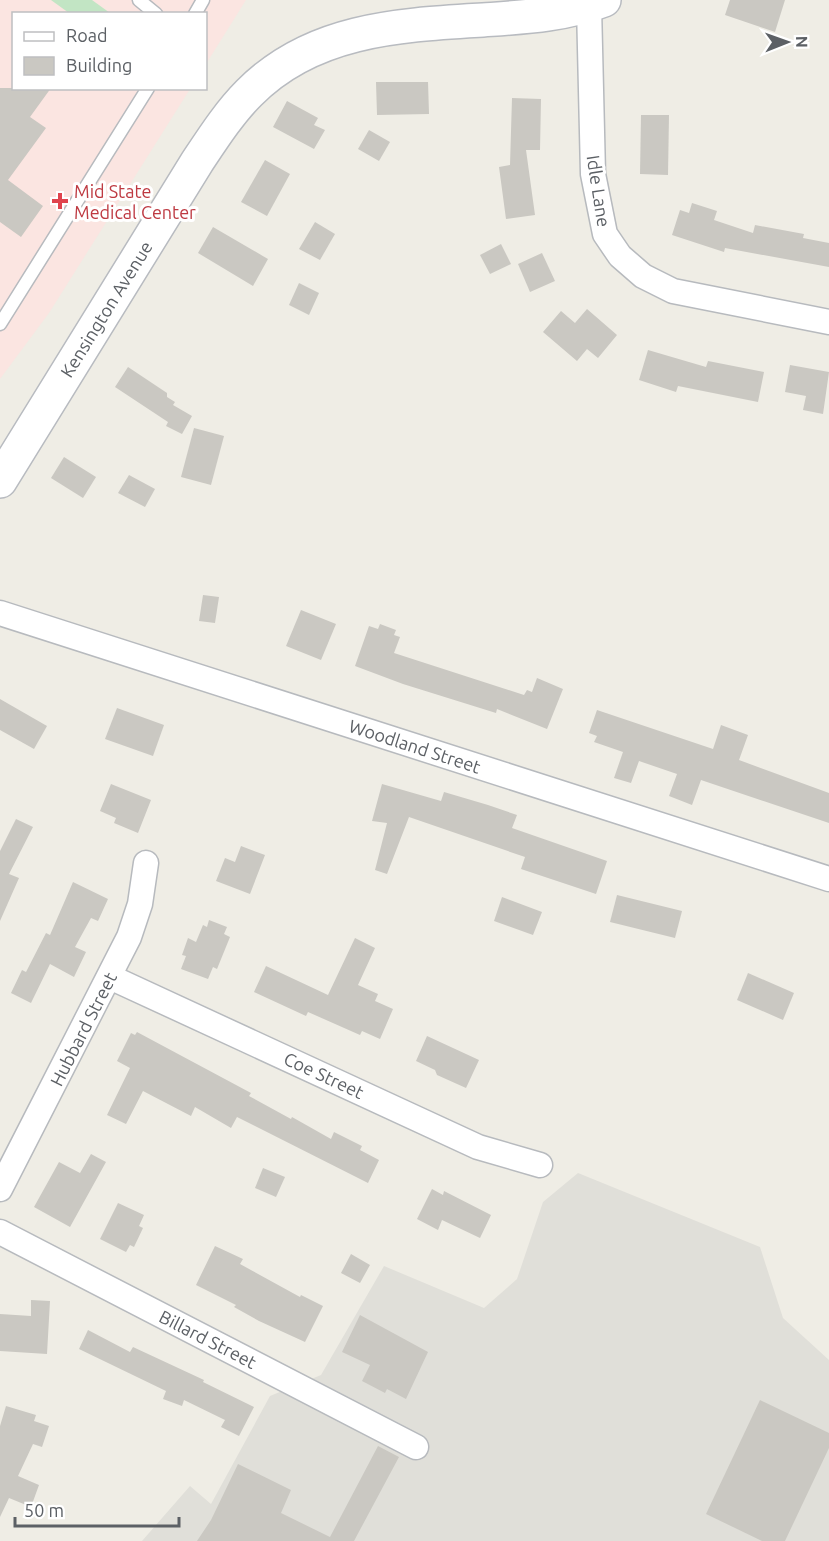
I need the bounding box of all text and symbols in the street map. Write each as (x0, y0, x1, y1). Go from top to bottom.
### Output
legend (12, 12, 207, 90)
north arrow (757, 12, 817, 72)
text: Road (66, 25, 108, 45)
text: N (793, 36, 811, 48)
text: Building (66, 55, 132, 75)
street label: Idle Lane (583, 154, 615, 228)
place label: Mid State Medical Center (74, 181, 196, 222)
marker: Mid State Medical Center (51, 192, 69, 210)
street label: Kensington Avenue (56, 237, 156, 381)
street label: Woodland Street (347, 715, 483, 777)
street label: Hubbard Street (46, 969, 120, 1089)
street label: Coe Street (281, 1048, 367, 1102)
street label: Billard Street (156, 1306, 260, 1372)
scale bar (15, 1490, 178, 1528)
text: 50 m (24, 1500, 64, 1520)

